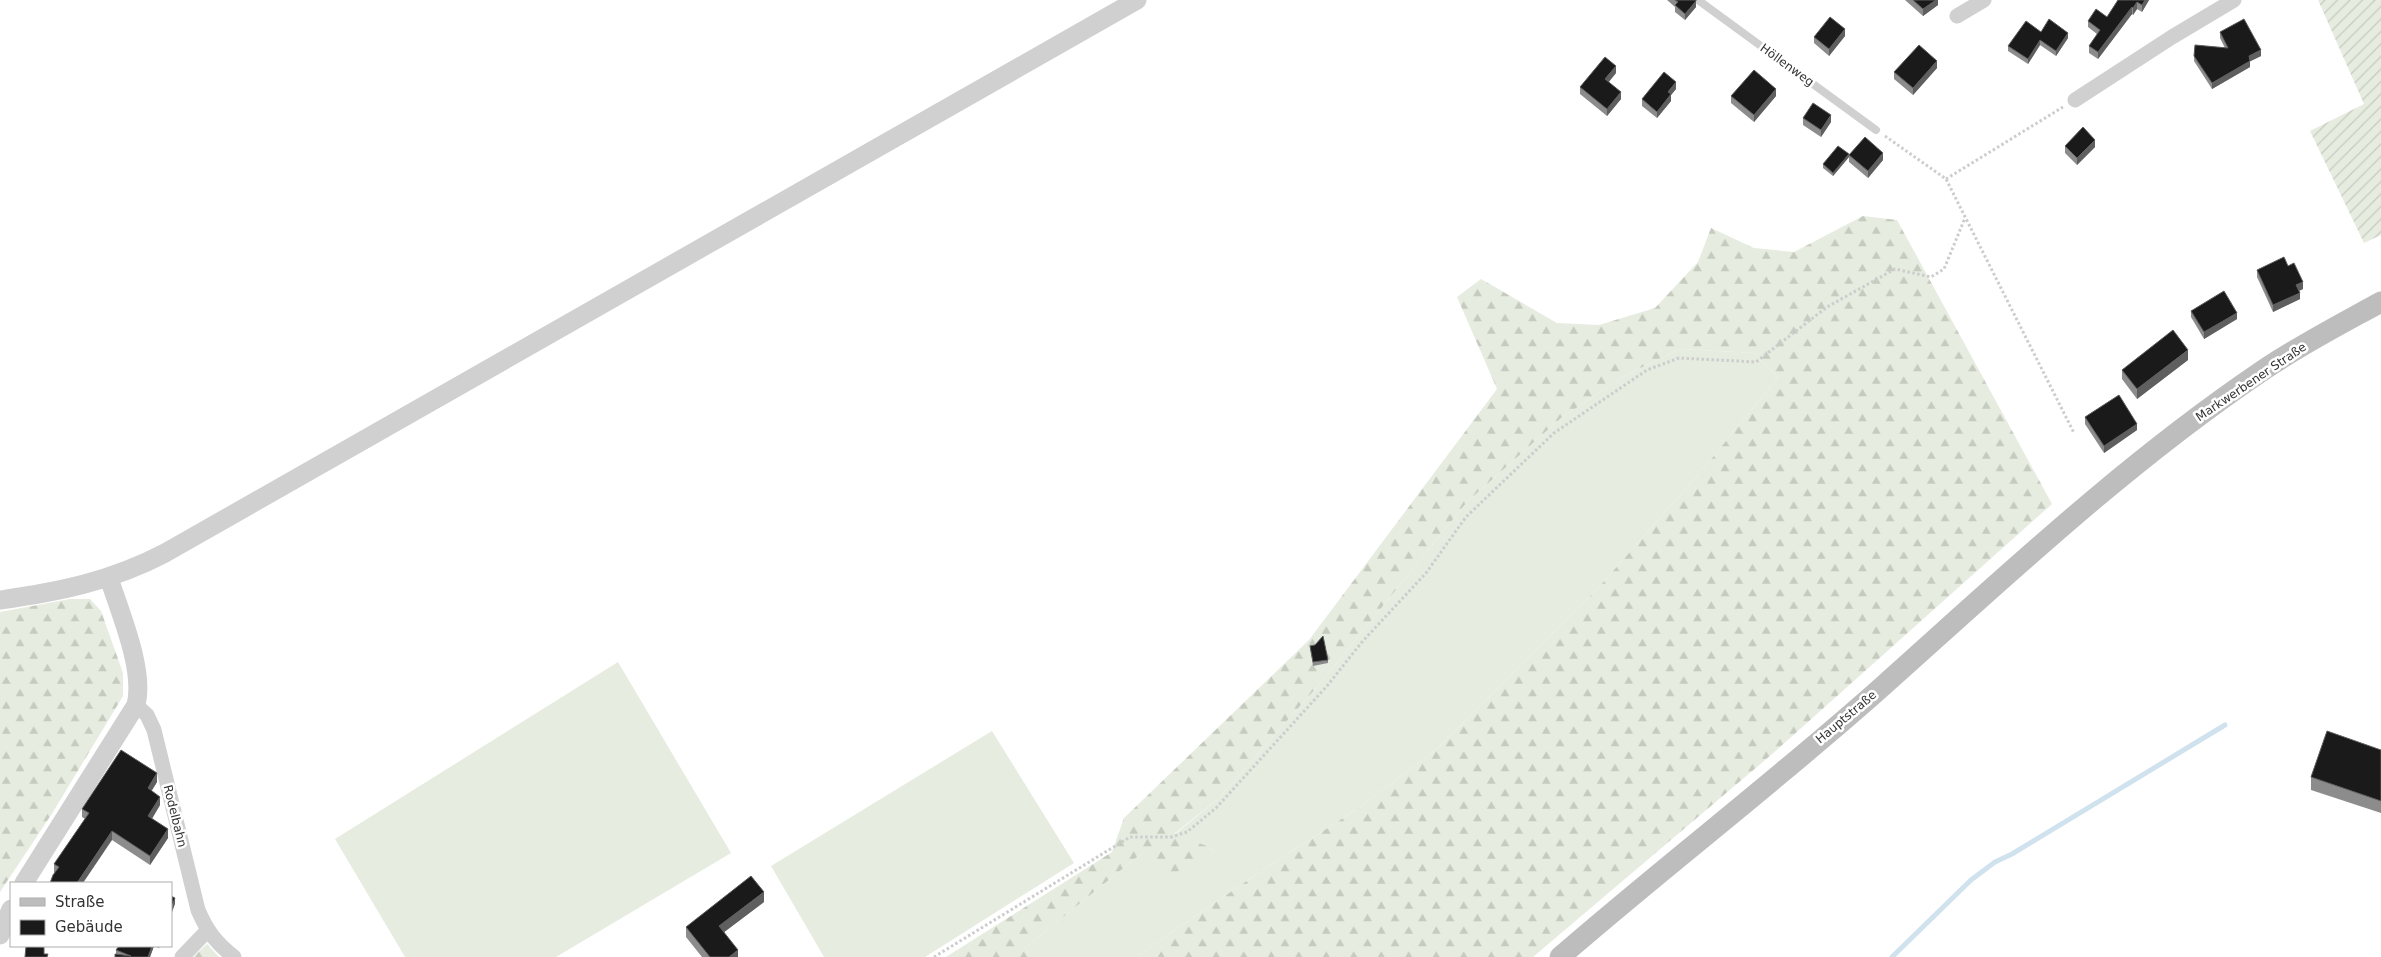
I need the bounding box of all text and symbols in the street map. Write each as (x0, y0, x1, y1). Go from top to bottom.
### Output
street label: Höllenweg (1757, 41, 1817, 89)
street label: Markwerbener Straße (2193, 340, 2309, 424)
street label: Hauptstraße (1813, 688, 1879, 746)
street label: Rodelbahn (161, 783, 189, 849)
legend (10, 882, 172, 947)
text: Straße (55, 893, 104, 911)
text: Gebäude (55, 918, 123, 936)

